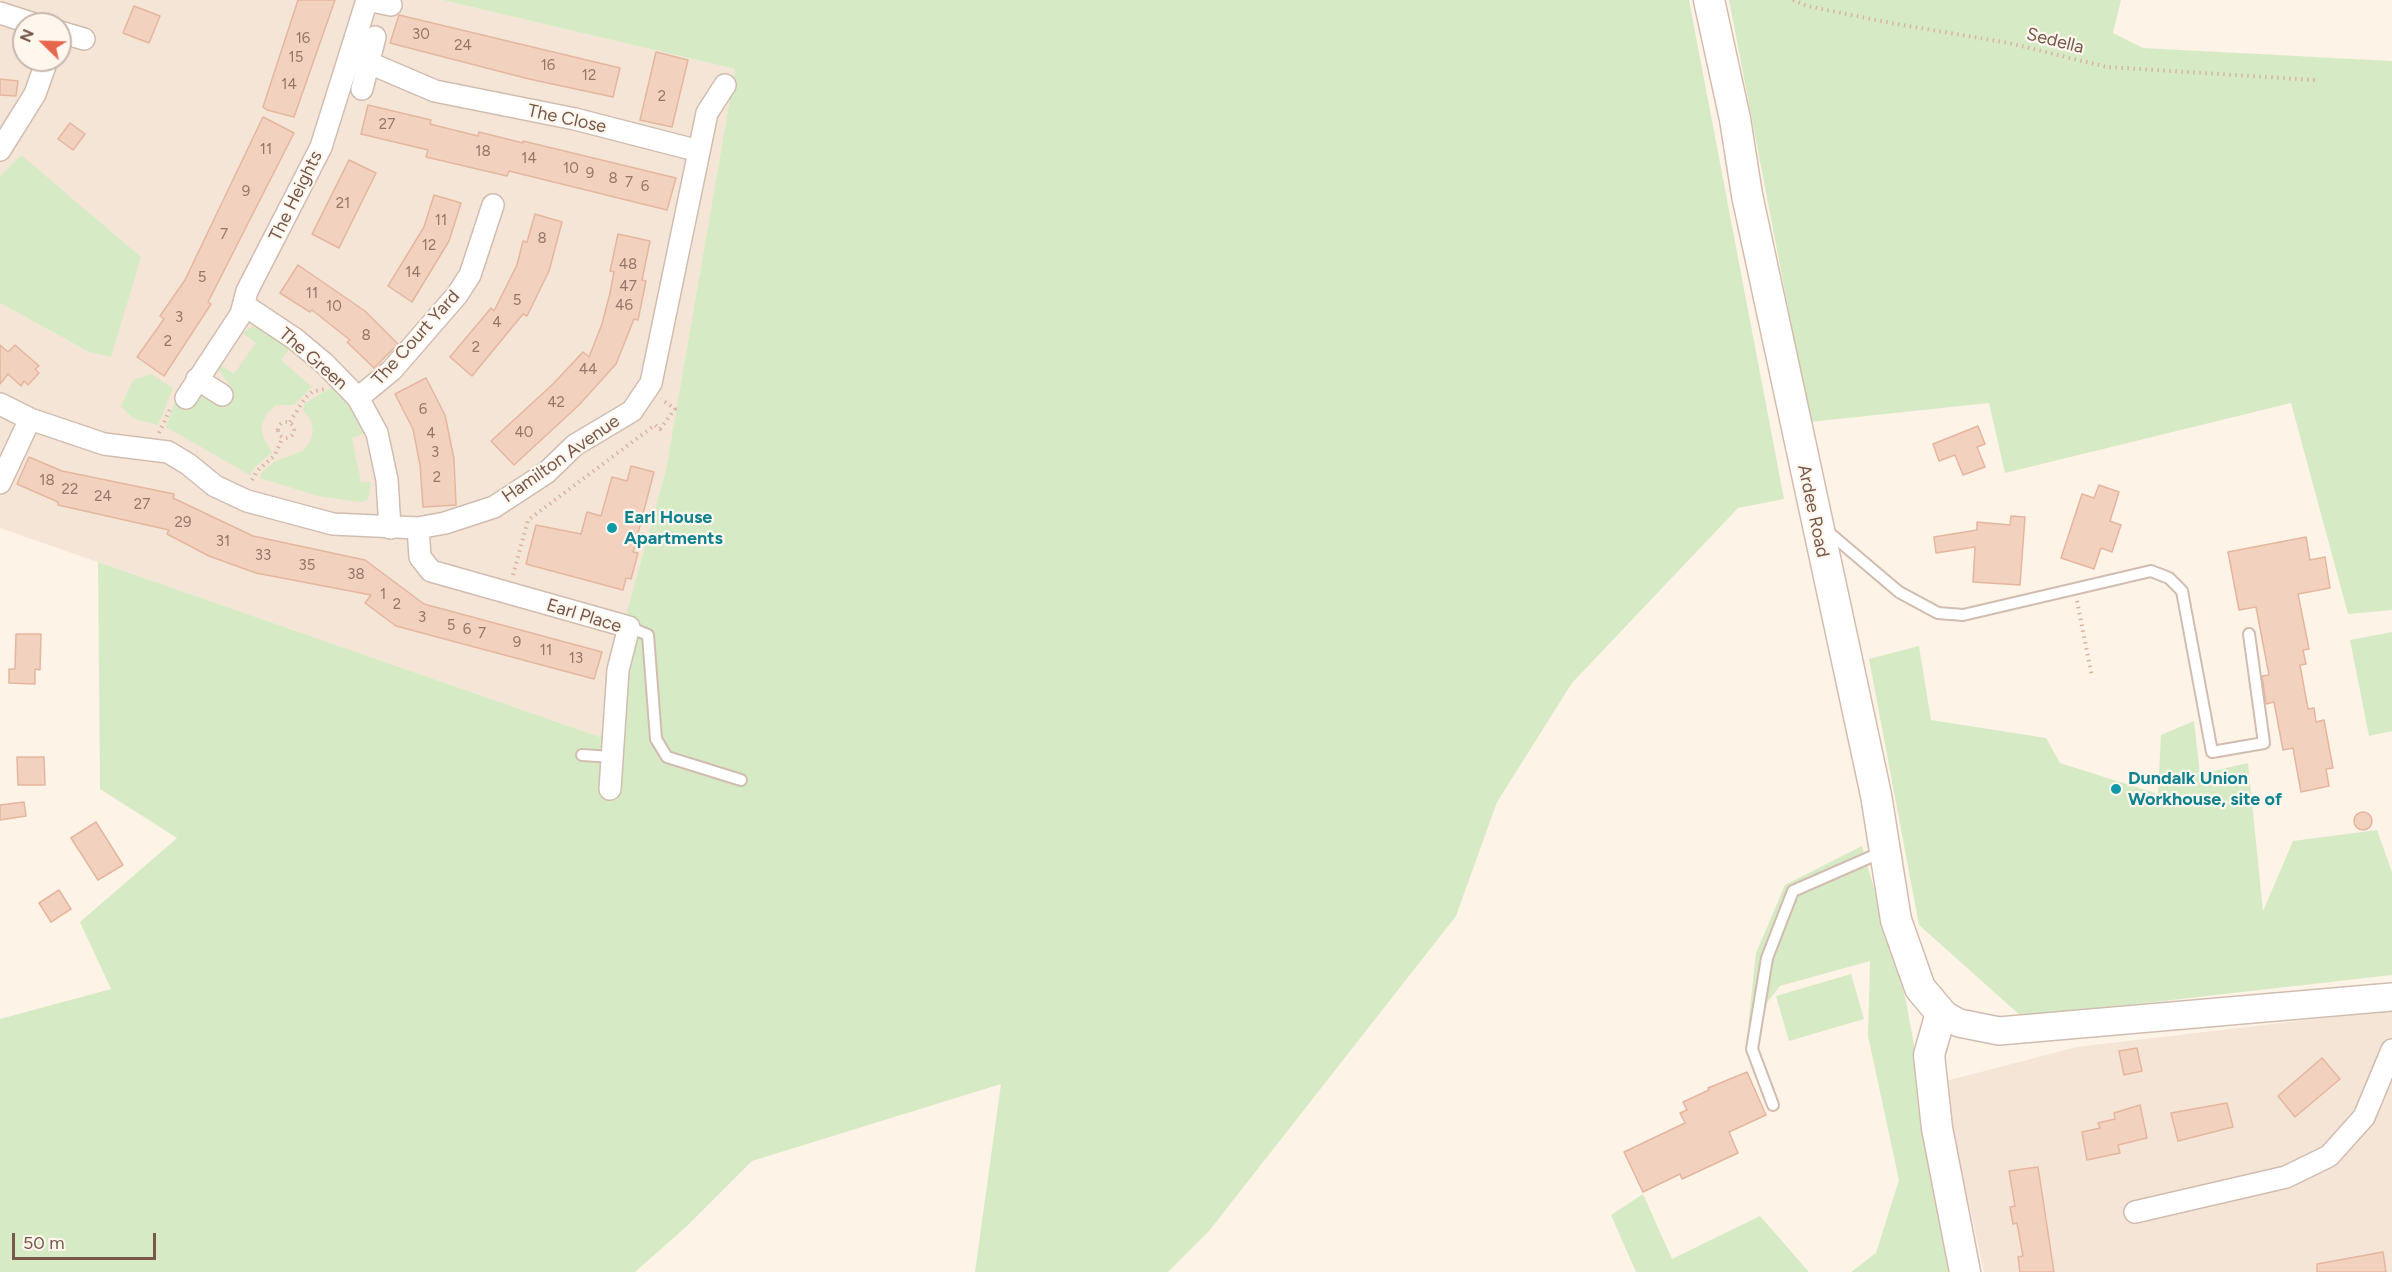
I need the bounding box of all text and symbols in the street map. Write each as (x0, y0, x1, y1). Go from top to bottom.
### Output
north arrow (12, 12, 72, 72)
street label: Sedella (2024, 23, 2086, 59)
text: N (16, 26, 38, 45)
house number: 30 (412, 26, 430, 44)
house number: 16 (296, 30, 310, 48)
house number: 24 (454, 37, 472, 55)
house number: 15 (289, 49, 303, 67)
house number: 16 (541, 57, 555, 75)
house number: 12 (582, 67, 596, 85)
house number: 14 (281, 76, 297, 94)
house number: 2 (658, 88, 666, 106)
street label: The Close (526, 100, 608, 138)
house number: 27 (379, 116, 395, 134)
house number: 11 (260, 141, 272, 159)
house number: 18 (475, 143, 491, 161)
street label: The Heights (265, 147, 327, 245)
house number: 14 (521, 150, 537, 168)
house number: 10 (563, 160, 579, 178)
house number: 9 (586, 165, 594, 183)
house number: 8 (608, 170, 618, 188)
house number: 7 (625, 174, 633, 192)
house number: 6 (641, 178, 649, 196)
house number: 9 (242, 183, 250, 201)
house number: 21 (336, 195, 350, 213)
house number: 11 (435, 212, 447, 230)
house number: 7 (220, 226, 228, 244)
house number: 8 (537, 230, 547, 248)
house number: 12 (422, 237, 436, 255)
house number: 48 (619, 256, 637, 274)
house number: 14 (405, 264, 421, 282)
house number: 5 (198, 269, 206, 287)
house number: 47 (619, 278, 637, 296)
house number: 11 (306, 285, 318, 303)
street label: The Court Yard (368, 286, 464, 390)
house number: 5 (513, 292, 521, 310)
house number: 46 (615, 297, 633, 315)
house number: 10 (326, 298, 342, 316)
house number: 3 (175, 309, 183, 327)
house number: 4 (492, 314, 502, 332)
street label: The Green (274, 323, 352, 395)
house number: 8 (361, 327, 371, 345)
house number: 2 (164, 333, 172, 351)
house number: 2 (472, 339, 480, 357)
house number: 44 (579, 361, 597, 379)
house number: 42 (547, 394, 565, 412)
house number: 6 (419, 401, 427, 419)
street label: Hamilton Avenue (498, 410, 624, 508)
house number: 40 (515, 424, 533, 442)
house number: 4 (426, 425, 436, 443)
house number: 3 (431, 444, 439, 462)
street label: Ardee Road (1793, 463, 1833, 559)
house number: 2 (433, 469, 441, 487)
house number: 18 (39, 472, 55, 490)
house number: 22 (62, 481, 78, 499)
house number: 24 (94, 488, 112, 506)
house number: 27 (134, 496, 150, 514)
place label: Earl House Apartments (624, 507, 723, 550)
house number: 29 (175, 514, 191, 532)
marker: Earl House Apartments (605, 521, 619, 535)
house number: 31 (216, 533, 230, 551)
house number: 33 (255, 547, 271, 565)
house number: 35 (299, 557, 315, 575)
house number: 38 (347, 566, 365, 584)
house number: 1 (380, 586, 386, 604)
street label: Earl Place (544, 594, 624, 638)
house number: 2 (393, 596, 401, 614)
house number: 3 (418, 609, 426, 627)
house number: 5 (447, 617, 455, 635)
house number: 6 (463, 621, 471, 639)
house number: 7 (478, 625, 486, 643)
house number: 9 (513, 634, 521, 652)
house number: 11 (540, 642, 552, 660)
house number: 13 (569, 650, 583, 668)
place label: Dundalk Union Workhouse, site of (2128, 768, 2282, 810)
marker: Dundalk Union Workhouse, site of (2109, 782, 2123, 796)
scale bar (15, 1221, 159, 1259)
text: 50 m (23, 1232, 65, 1254)

